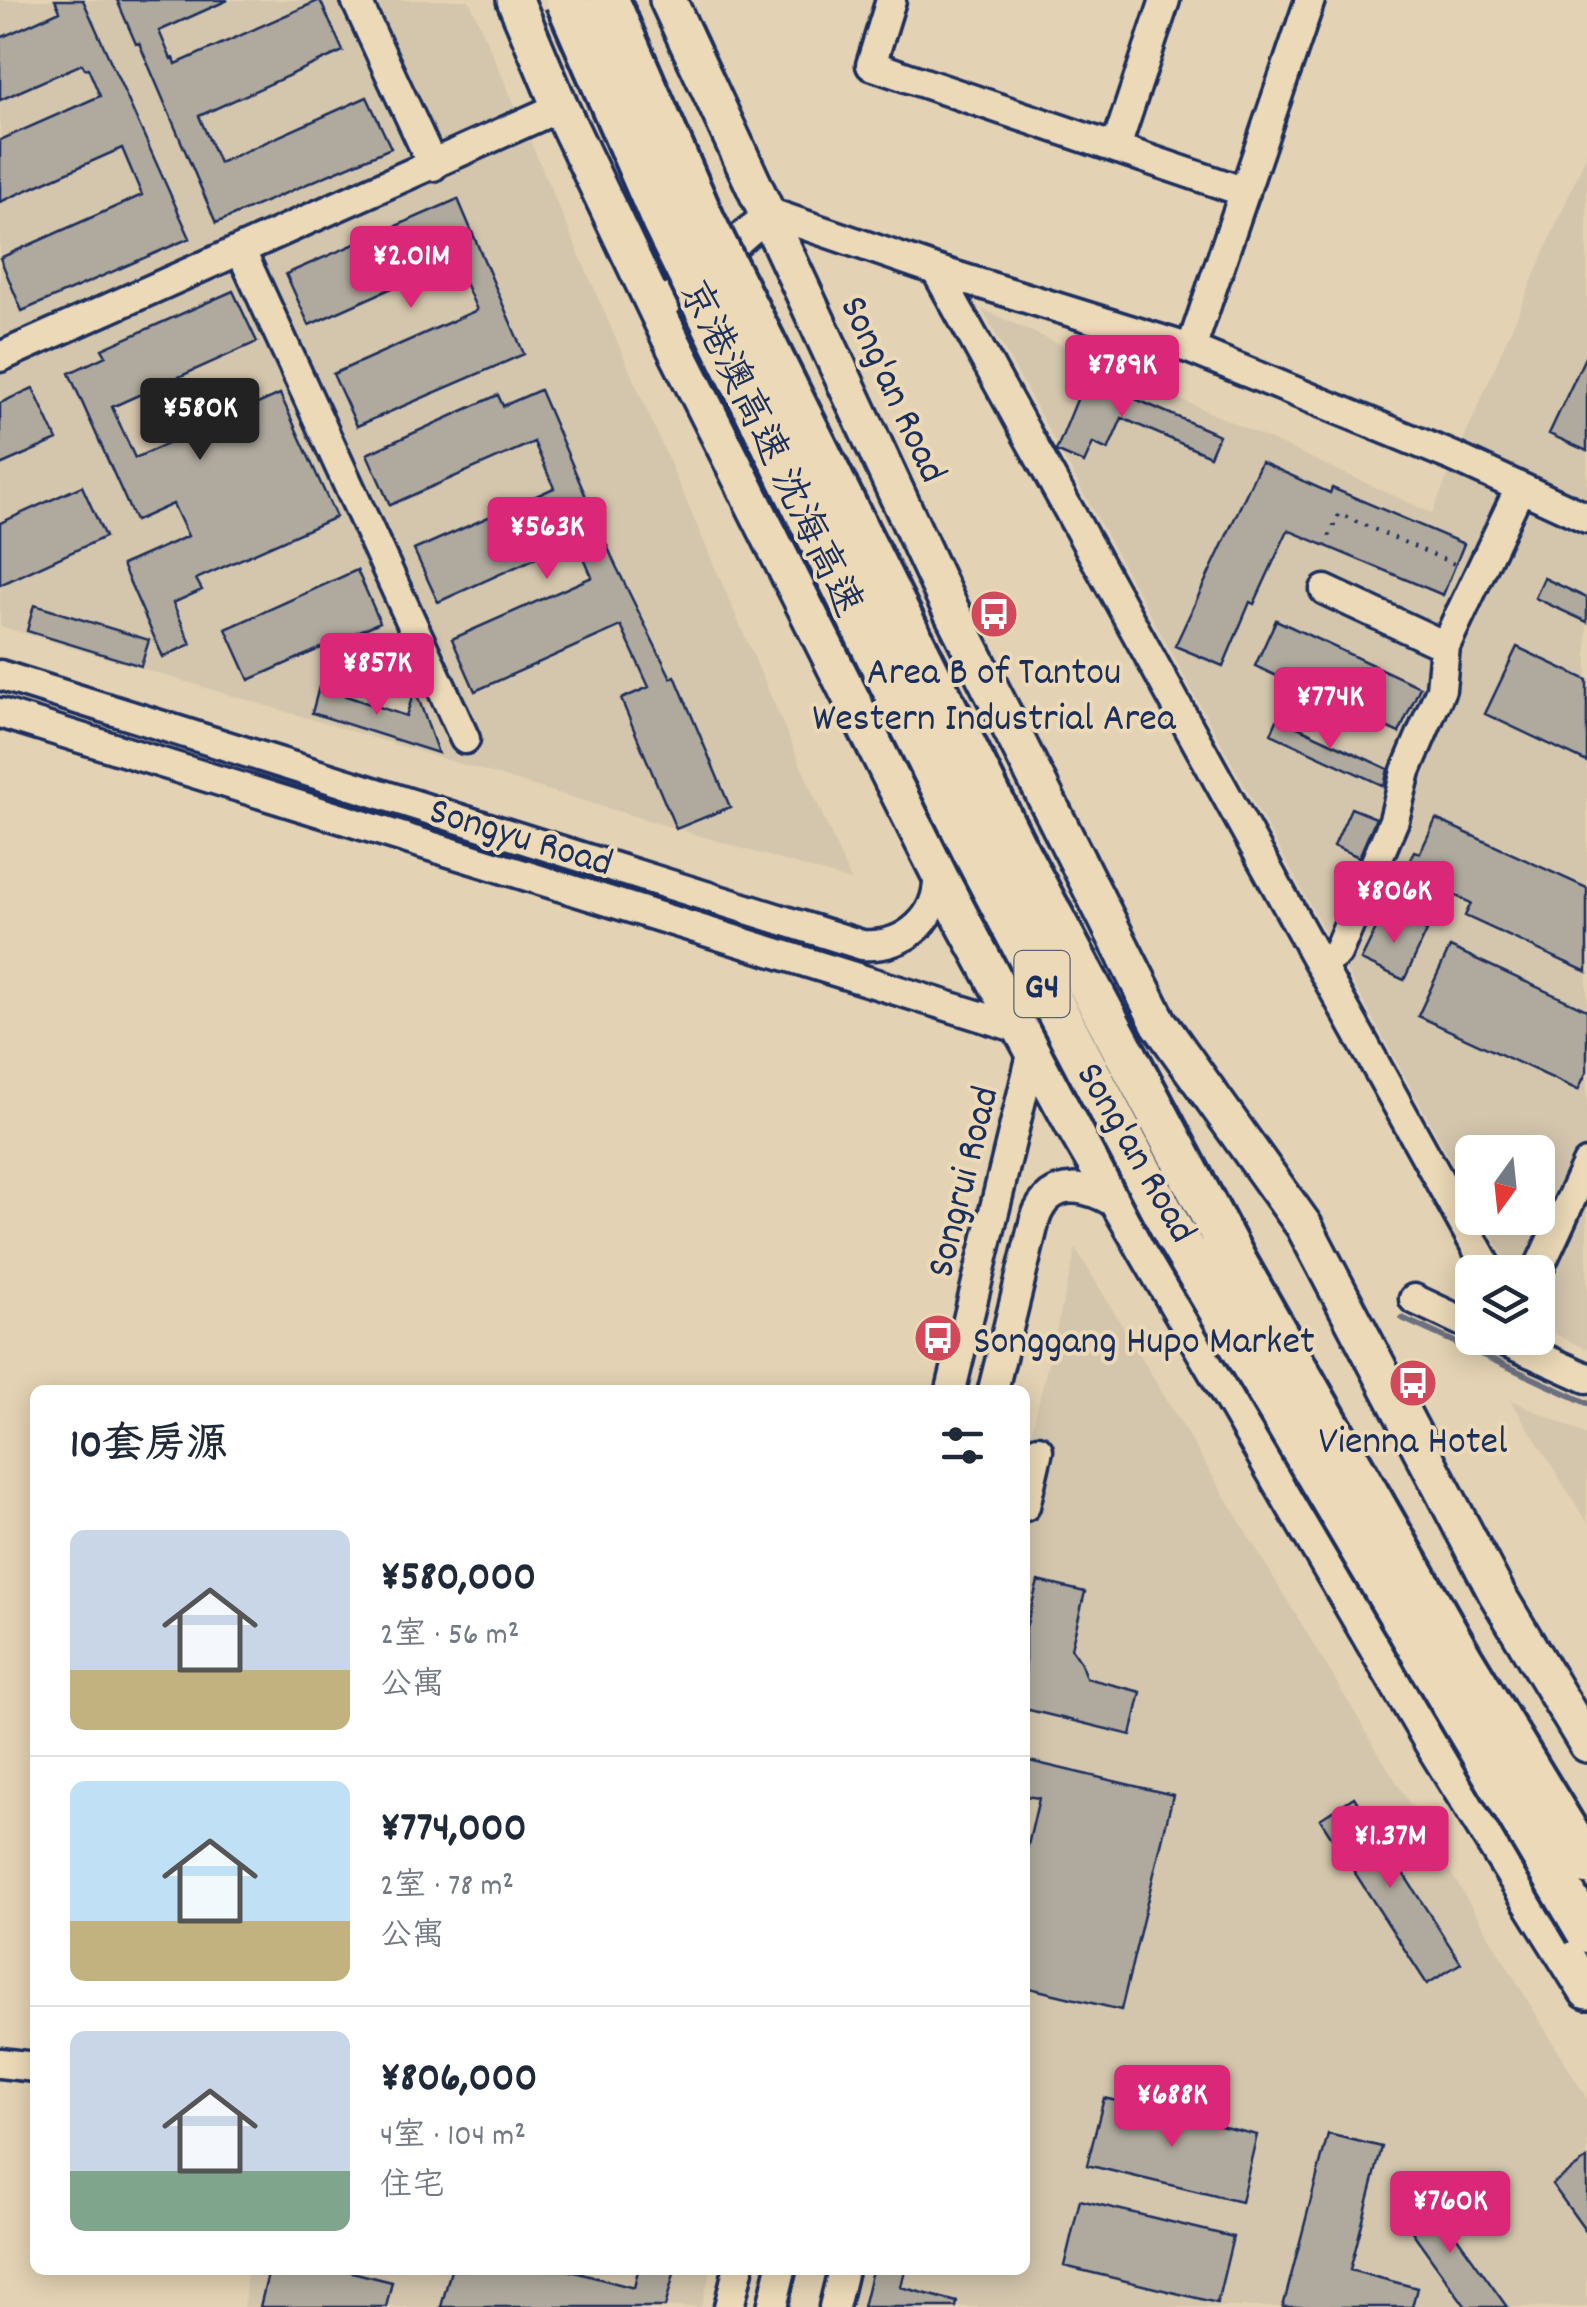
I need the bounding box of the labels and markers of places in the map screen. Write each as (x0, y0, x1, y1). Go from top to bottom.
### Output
pin: ¥2.01M (330, 226, 492, 311)
pin: ¥789K (1052, 335, 1192, 420)
pin: ¥580K (130, 378, 270, 463)
pin: ¥563K (477, 497, 617, 582)
bus stop icon: Area B of Tantou Western Industrial Area (968, 588, 1020, 640)
pin: ¥857K (307, 633, 447, 718)
place label: Area B of Tantou Western Industrial Area (812, 647, 1177, 750)
pin: ¥774K (1260, 667, 1400, 752)
pin: ¥806K (1324, 861, 1464, 946)
bus stop icon: Songgang Hupo Market (912, 1312, 964, 1364)
place label: Songgang Hupo Market (973, 1316, 1315, 1373)
bus stop icon: Vienna Hotel (1387, 1357, 1439, 1409)
place label: Vienna Hotel (1318, 1416, 1508, 1473)
pin: ¥1.37M (1309, 1806, 1471, 1891)
pin: ¥688K (1102, 2065, 1242, 2150)
pin: ¥760K (1380, 2171, 1520, 2256)

